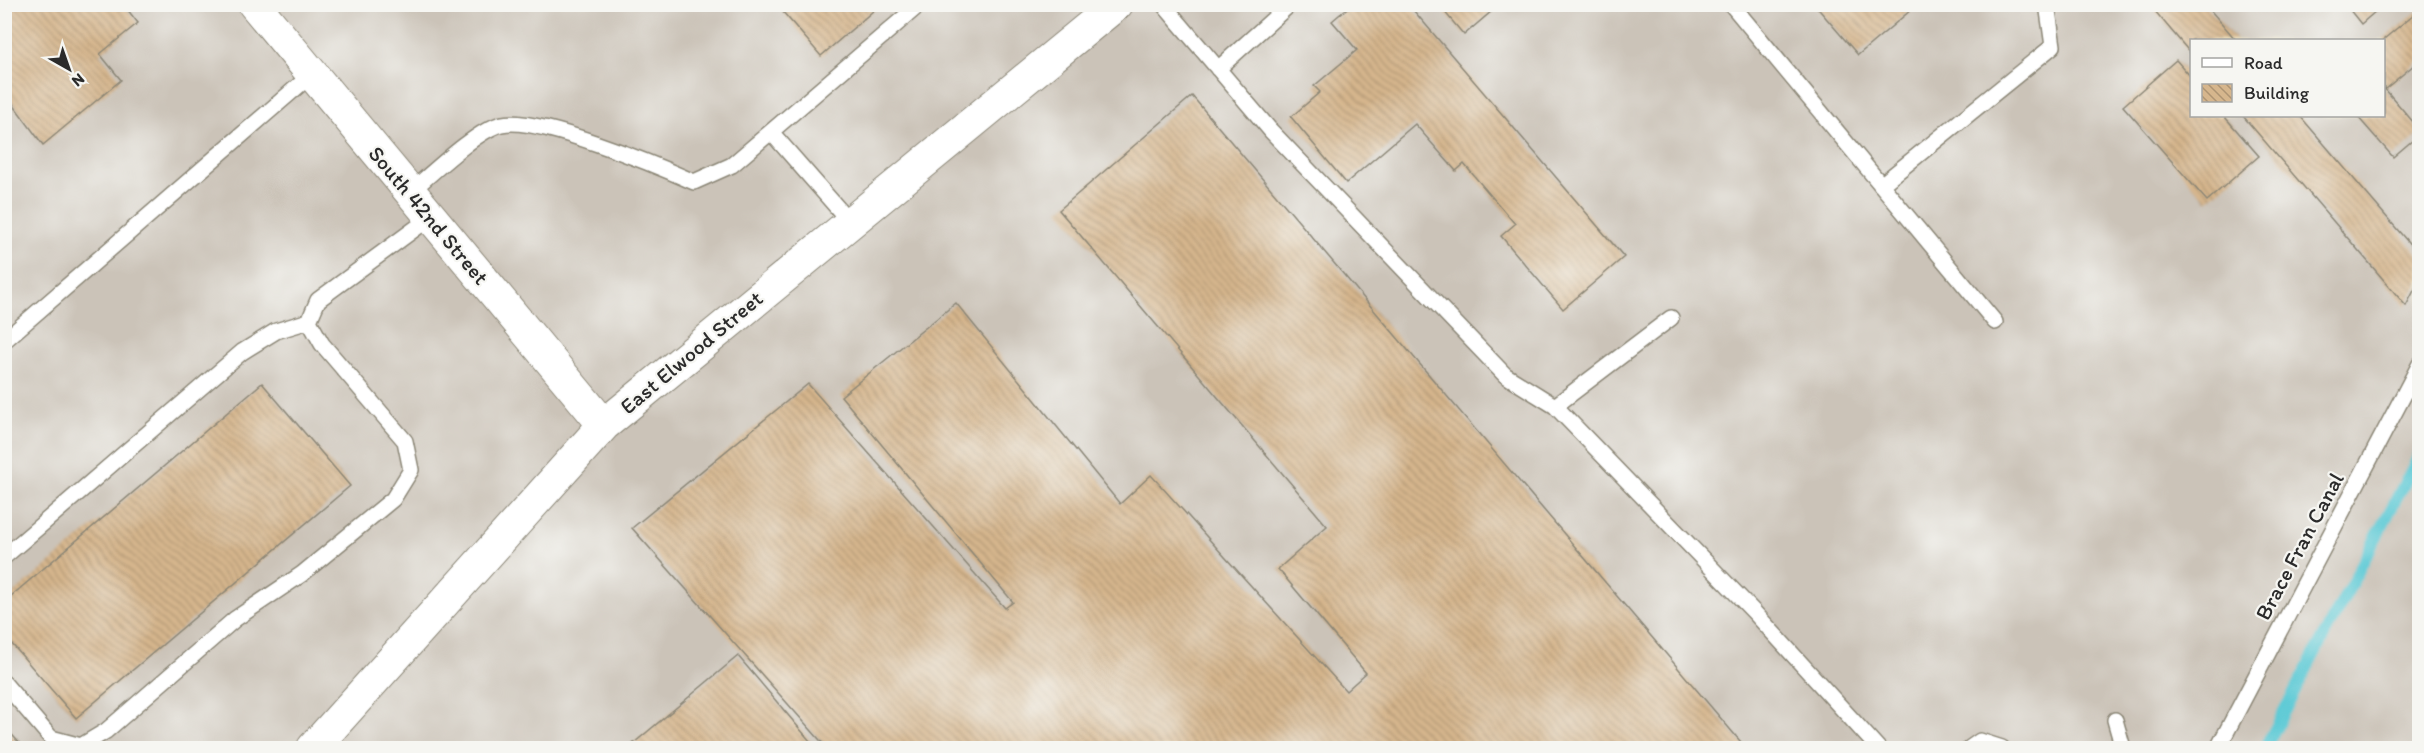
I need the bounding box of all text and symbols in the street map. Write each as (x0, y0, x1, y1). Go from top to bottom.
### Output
north arrow (39, 39, 99, 99)
legend (2190, 39, 2385, 117)
text: Road (2244, 52, 2283, 74)
text: N (68, 69, 89, 91)
text: Building (2244, 82, 2310, 104)
street label: South 42nd Street (363, 140, 495, 290)
street label: East Elwood Street (614, 285, 768, 420)
street label: Brace Fran Canal (2249, 468, 2350, 625)

